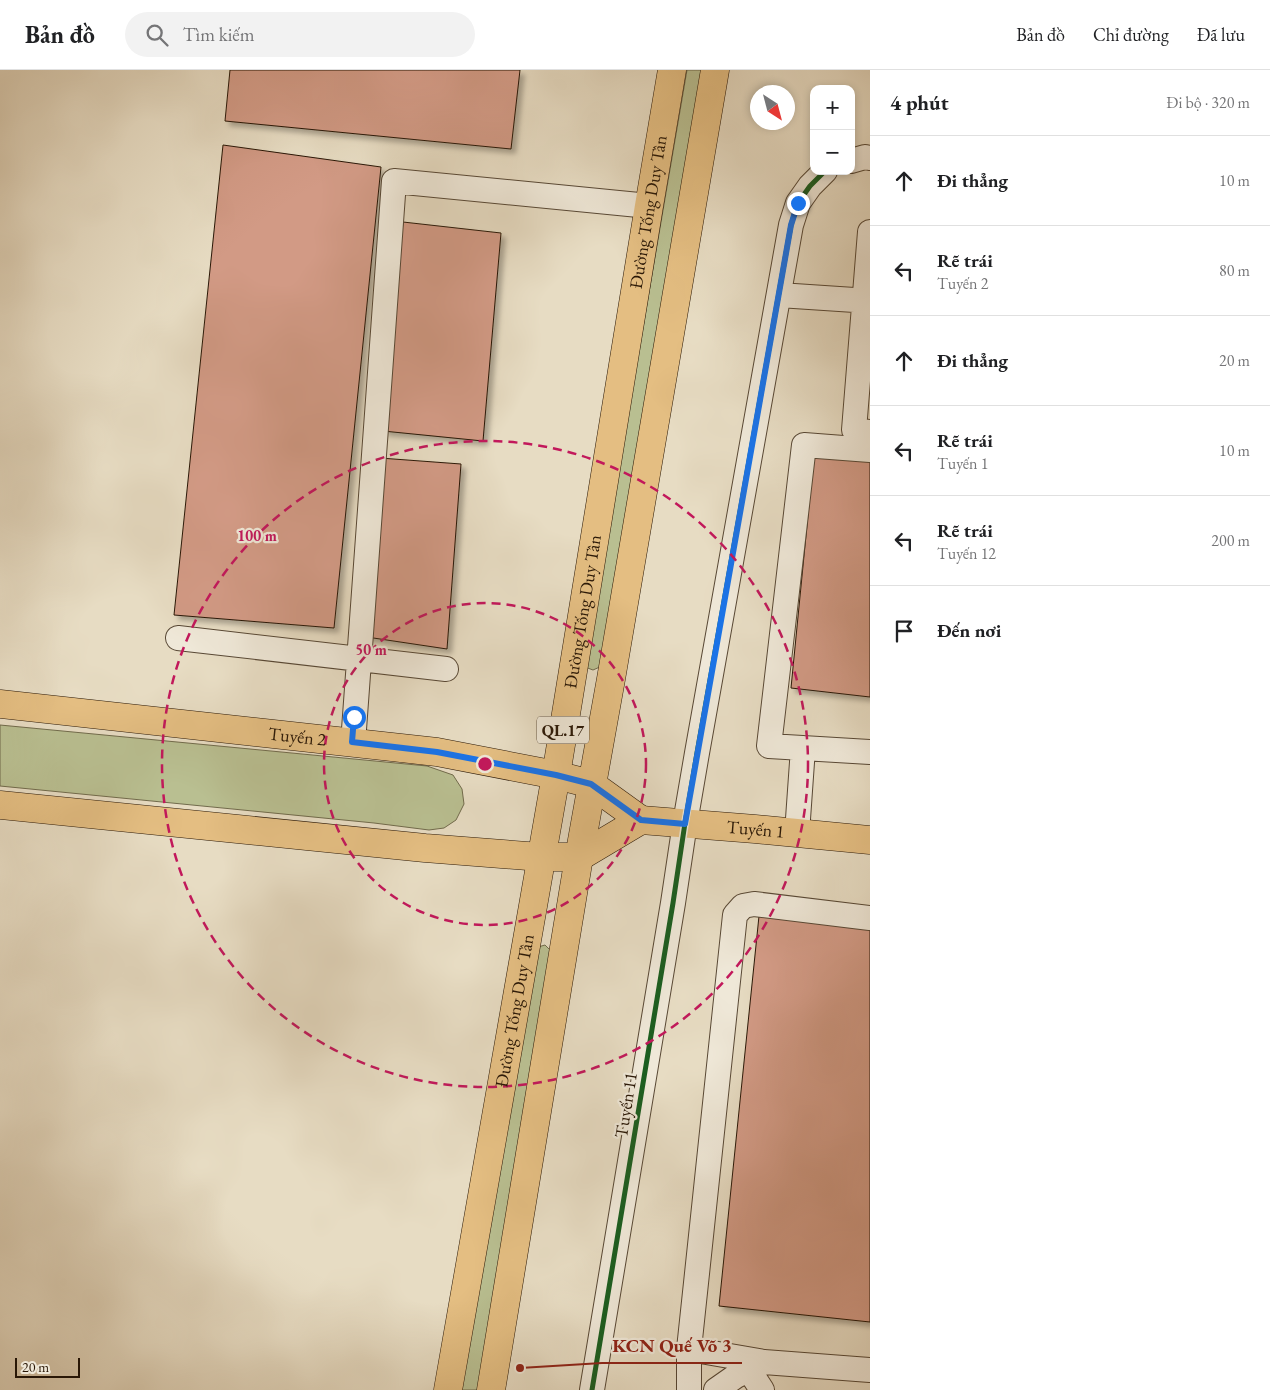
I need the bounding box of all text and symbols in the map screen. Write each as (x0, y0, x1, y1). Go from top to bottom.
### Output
search box (125, 12, 475, 57)
text: Bản đồ (25, 19, 95, 50)
icon: search (143, 21, 171, 49)
text: Tìm kiếm (183, 22, 255, 47)
text: Bản đồ (1016, 23, 1065, 46)
text: Chỉ đường (1093, 23, 1169, 46)
text: Đã lưu (1197, 23, 1245, 46)
north arrow (750, 85, 795, 130)
map controls (810, 85, 855, 175)
button: + (810, 85, 855, 130)
text: 4 phút (890, 89, 949, 116)
text: Đi bộ · 320 m (1166, 92, 1250, 113)
button: − (810, 130, 855, 175)
street label: Đường Tống Duy Tân (624, 133, 672, 290)
icon: ahead (890, 167, 918, 195)
text: Đi thẳng (937, 168, 1008, 193)
text: 10 m (1219, 170, 1250, 191)
route end (787, 192, 810, 215)
text: Rẽ trái (937, 248, 993, 273)
icon: left (890, 257, 918, 285)
text: 80 m (1219, 260, 1250, 281)
text: Tuyến 2 (937, 273, 988, 294)
icon: ahead (890, 347, 918, 375)
text: Đi thẳng (937, 348, 1008, 373)
text: 20 m (1219, 350, 1250, 371)
text: Rẽ trái (937, 428, 993, 453)
icon: left (890, 437, 918, 465)
text: 10 m (1219, 440, 1250, 461)
text: Tuyến 1 (937, 453, 988, 474)
text: Rẽ trái (937, 518, 993, 543)
text: 100 m (237, 526, 277, 545)
icon: left (890, 527, 918, 555)
text: 200 m (1211, 530, 1250, 551)
street label: Đường Tống Duy Tân (558, 533, 606, 690)
text: Tuyến 12 (937, 543, 996, 564)
icon: arrive (890, 617, 918, 645)
text: Đến nơi (937, 618, 1001, 643)
text: 50 m (355, 640, 387, 659)
route start (343, 706, 366, 729)
road number: QL.17 (537, 716, 589, 744)
street label: Tuyến 2 (267, 722, 328, 751)
centre of rings (476, 755, 494, 773)
street label: Tuyến 1 (726, 815, 786, 843)
street label: Đường Tống Duy Tân (489, 932, 539, 1089)
street label: Tuyến 11 (609, 1070, 642, 1140)
callout: KCN Quế Võ 3 (602, 1329, 742, 1363)
text: KCN Quế Võ 3 (612, 1333, 732, 1358)
scale bar (15, 1355, 80, 1378)
text: 20 m (22, 1358, 49, 1376)

